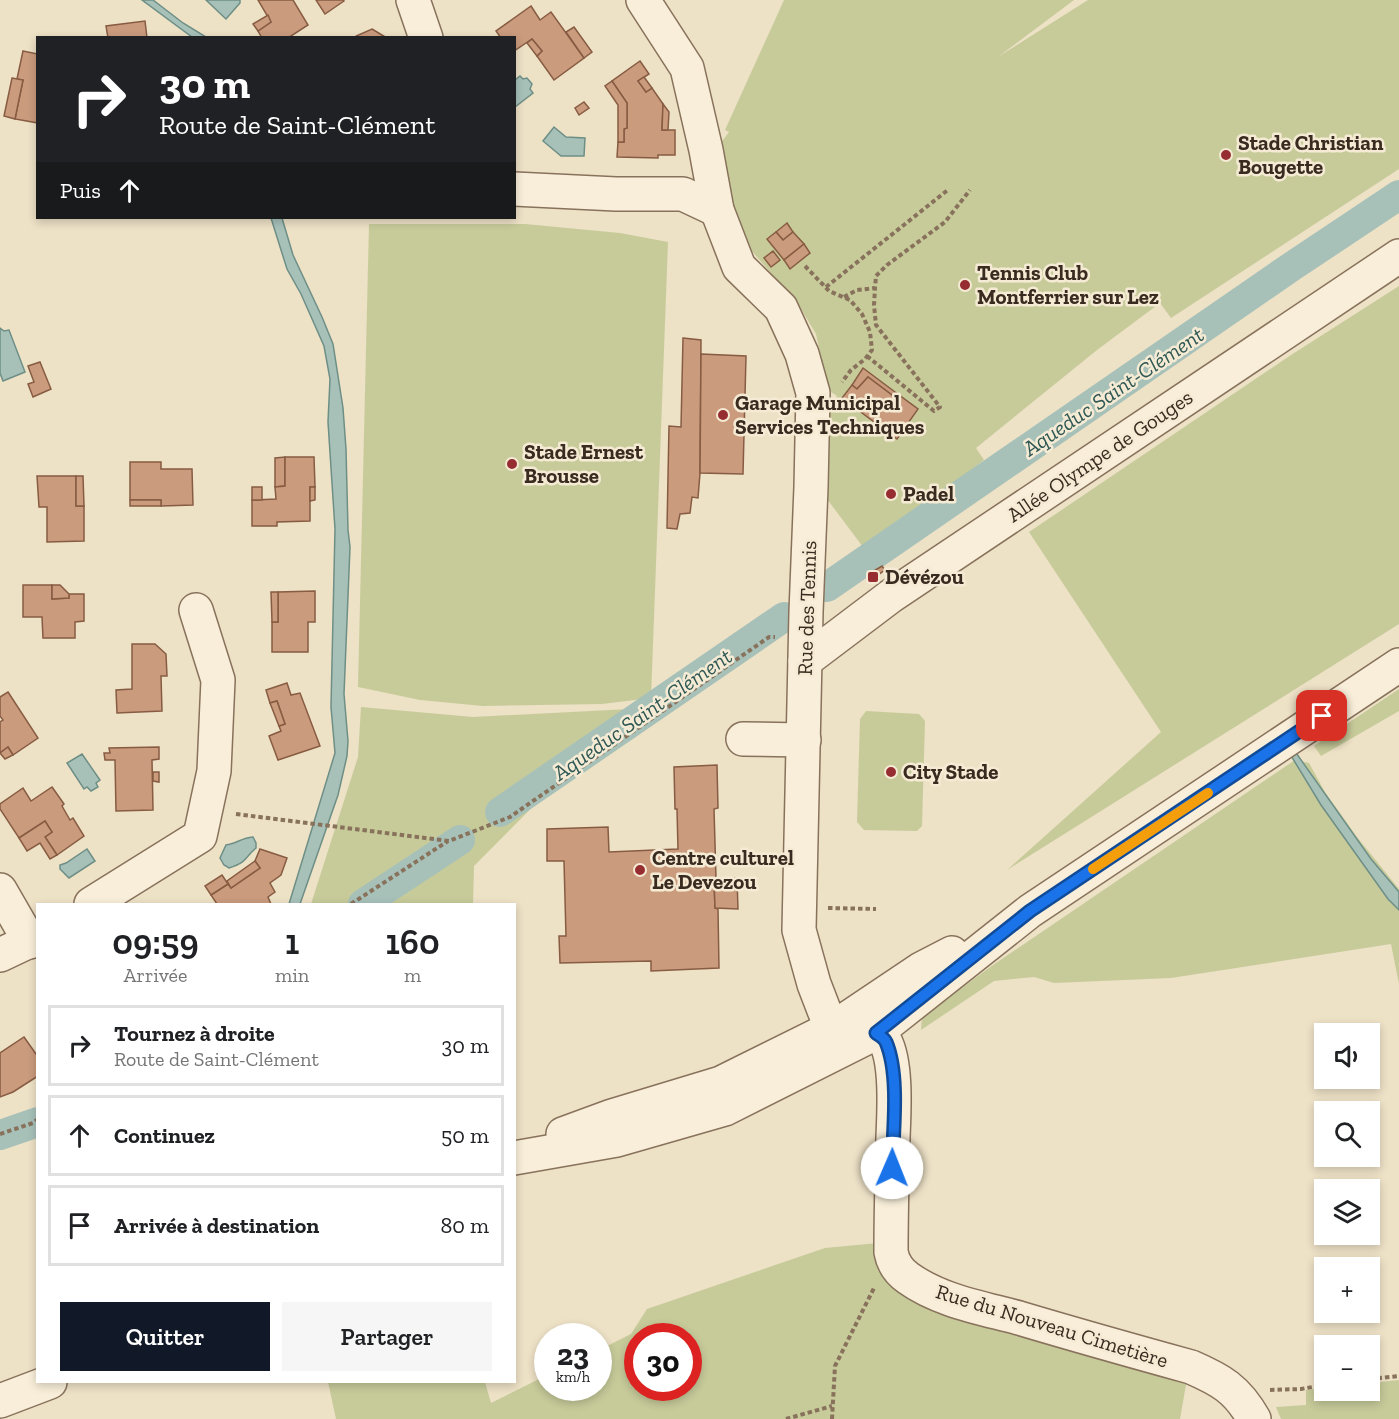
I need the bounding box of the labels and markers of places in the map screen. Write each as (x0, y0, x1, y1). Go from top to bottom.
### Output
place label: Stade Christian Bougette (1238, 130, 1384, 179)
marker: Stade Christian Bougette (1219, 148, 1233, 162)
place label: Tennis Club Montferrier sur Lez (977, 260, 1159, 309)
marker: Tennis Club Montferrier sur Lez (958, 278, 972, 292)
place label: Garage Municipal Services Techniques (735, 390, 925, 439)
marker: Garage Municipal Services Techniques (716, 408, 730, 422)
place label: Stade Ernest Brousse (524, 439, 644, 488)
marker: Stade Ernest Brousse (505, 457, 519, 471)
place label: Padel (903, 481, 954, 506)
marker: Padel (884, 487, 898, 501)
place label: Dévézou (885, 564, 964, 589)
marker: Dévézou (866, 570, 880, 584)
pin (1296, 690, 1347, 741)
place label: City Stade (903, 759, 998, 784)
marker: City Stade (884, 765, 898, 779)
place label: Centre culturel Le Devezou (652, 845, 794, 894)
marker: Centre culturel Le Devezou (633, 863, 647, 877)

